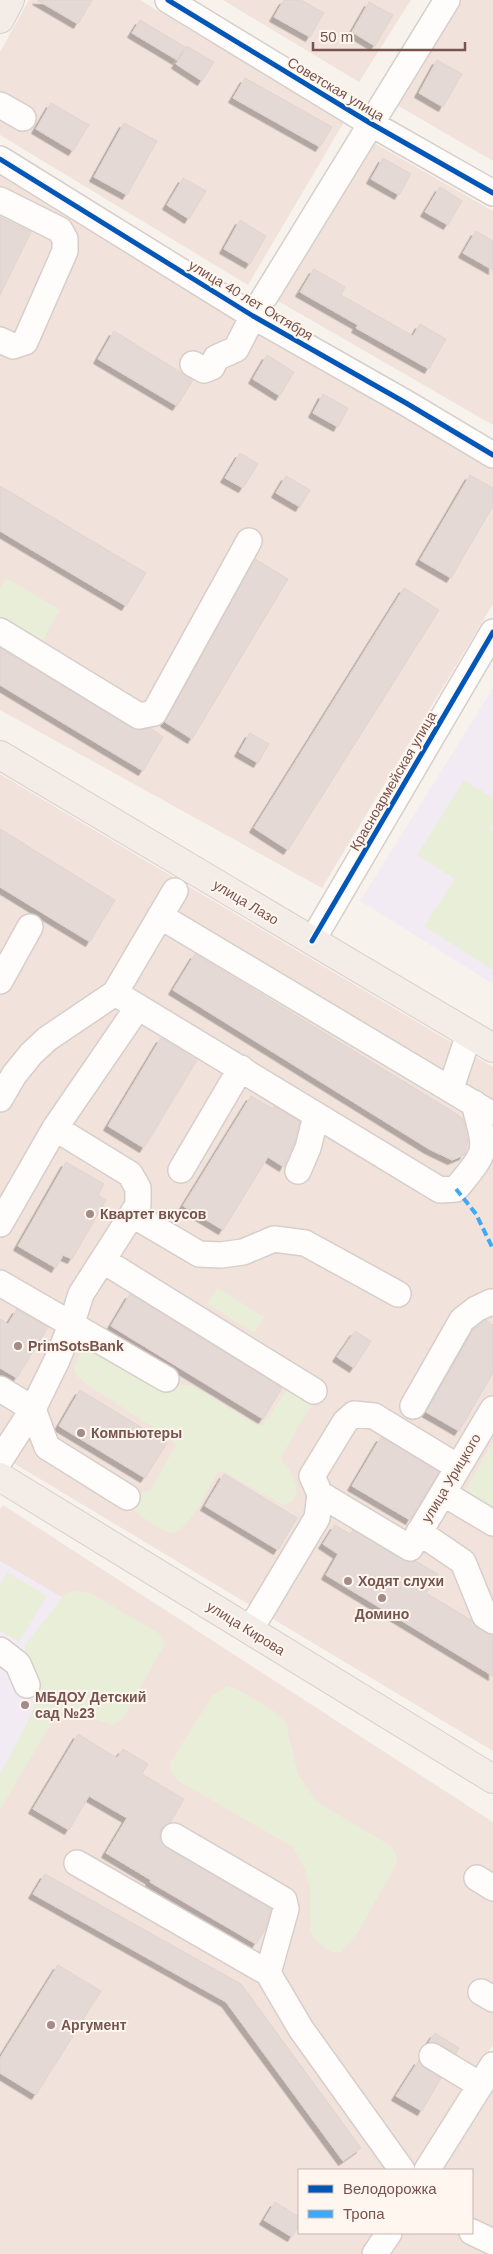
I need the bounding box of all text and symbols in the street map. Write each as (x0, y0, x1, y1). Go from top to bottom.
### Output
scale bar (313, 20, 466, 52)
text: 50 m (320, 28, 353, 45)
street label: Советская улица (285, 54, 387, 124)
street label: улица 40 лет Октября (186, 257, 316, 343)
street label: Красноармейская улица (347, 708, 440, 854)
street label: улица Лазо (210, 876, 282, 928)
place label: Квартет вкусов (100, 1206, 207, 1222)
marker: Квартет вкусов (84, 1208, 96, 1220)
place label: PrimSotsBank (28, 1338, 124, 1354)
marker: PrimSotsBank (12, 1340, 24, 1352)
place label: Компьютеры (91, 1425, 182, 1441)
marker: Компьютеры (75, 1427, 87, 1439)
street label: улица Урицкого (418, 1430, 484, 1525)
place label: Ходят слухи (358, 1573, 444, 1589)
marker: Ходят слухи (342, 1575, 354, 1587)
marker: Домино (376, 1592, 388, 1604)
street label: улица Кирова (204, 1598, 288, 1658)
place label: Домино (355, 1606, 409, 1622)
place label: МБДОУ Детский сад №23 (35, 1689, 146, 1721)
marker: МБДОУ Детский сад №23 (19, 1699, 31, 1711)
place label: Аргумент (61, 2017, 127, 2033)
marker: Аргумент (45, 2019, 57, 2031)
legend (298, 2169, 473, 2234)
text: Велодорожка (343, 2180, 437, 2197)
text: Тропа (343, 2205, 385, 2222)

